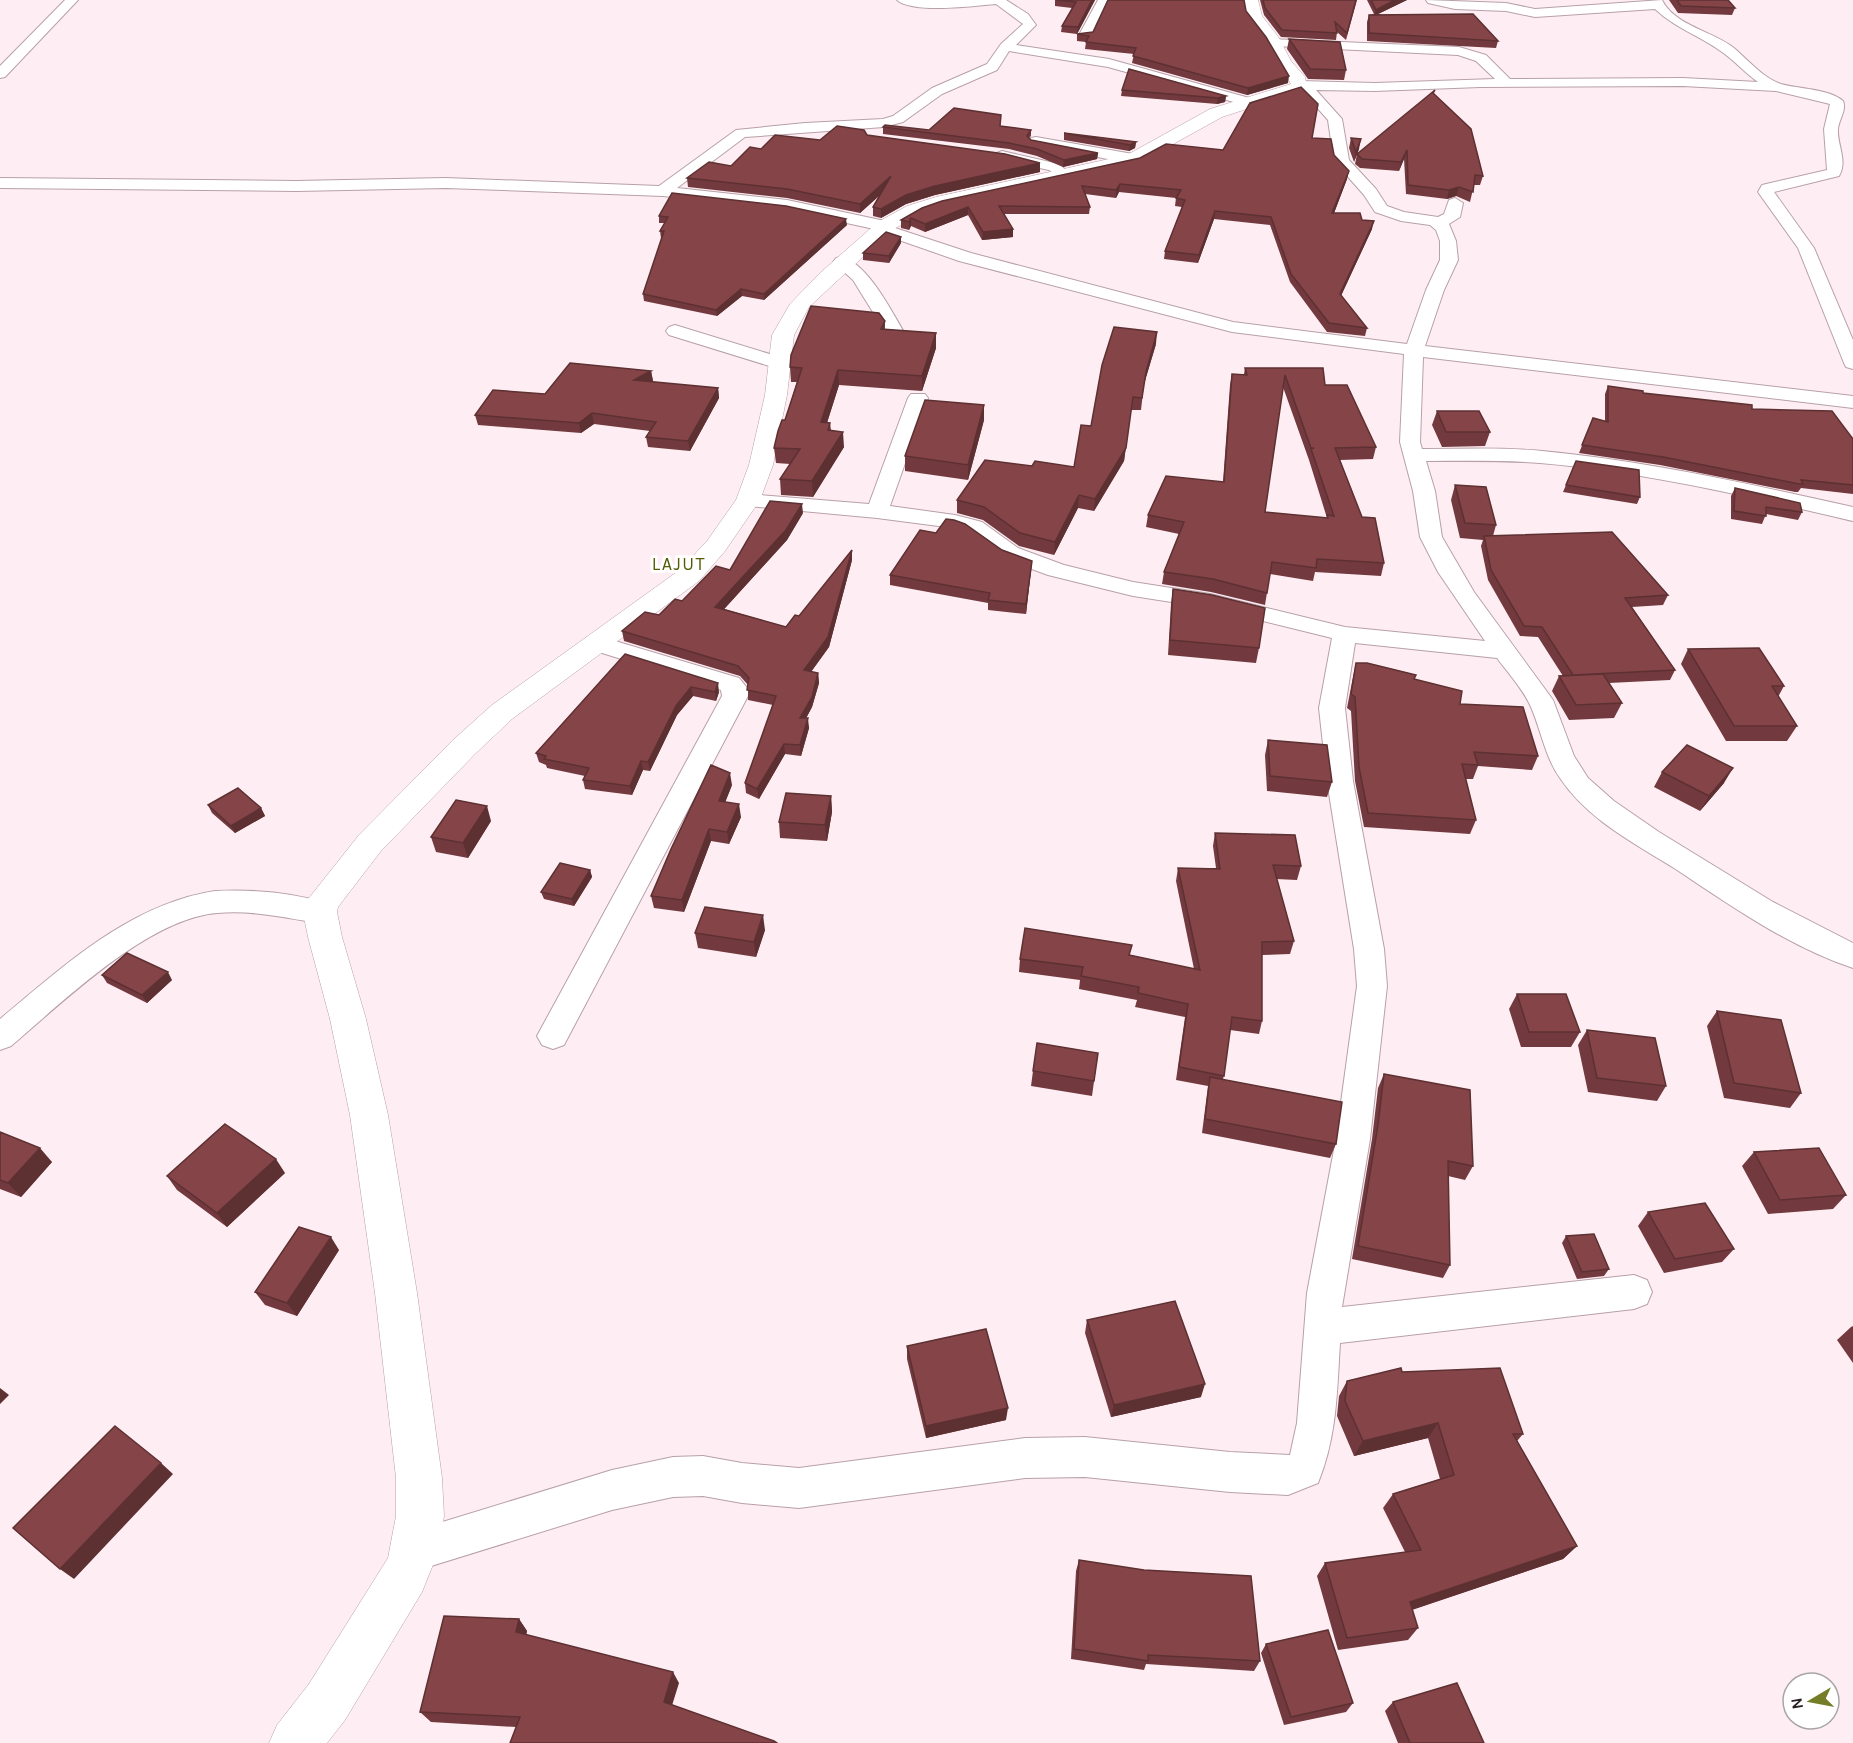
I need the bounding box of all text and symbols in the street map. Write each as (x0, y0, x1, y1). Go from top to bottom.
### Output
district label: LAJUT (652, 553, 706, 575)
north arrow (1781, 1671, 1841, 1731)
text: N (1786, 1696, 1807, 1711)

